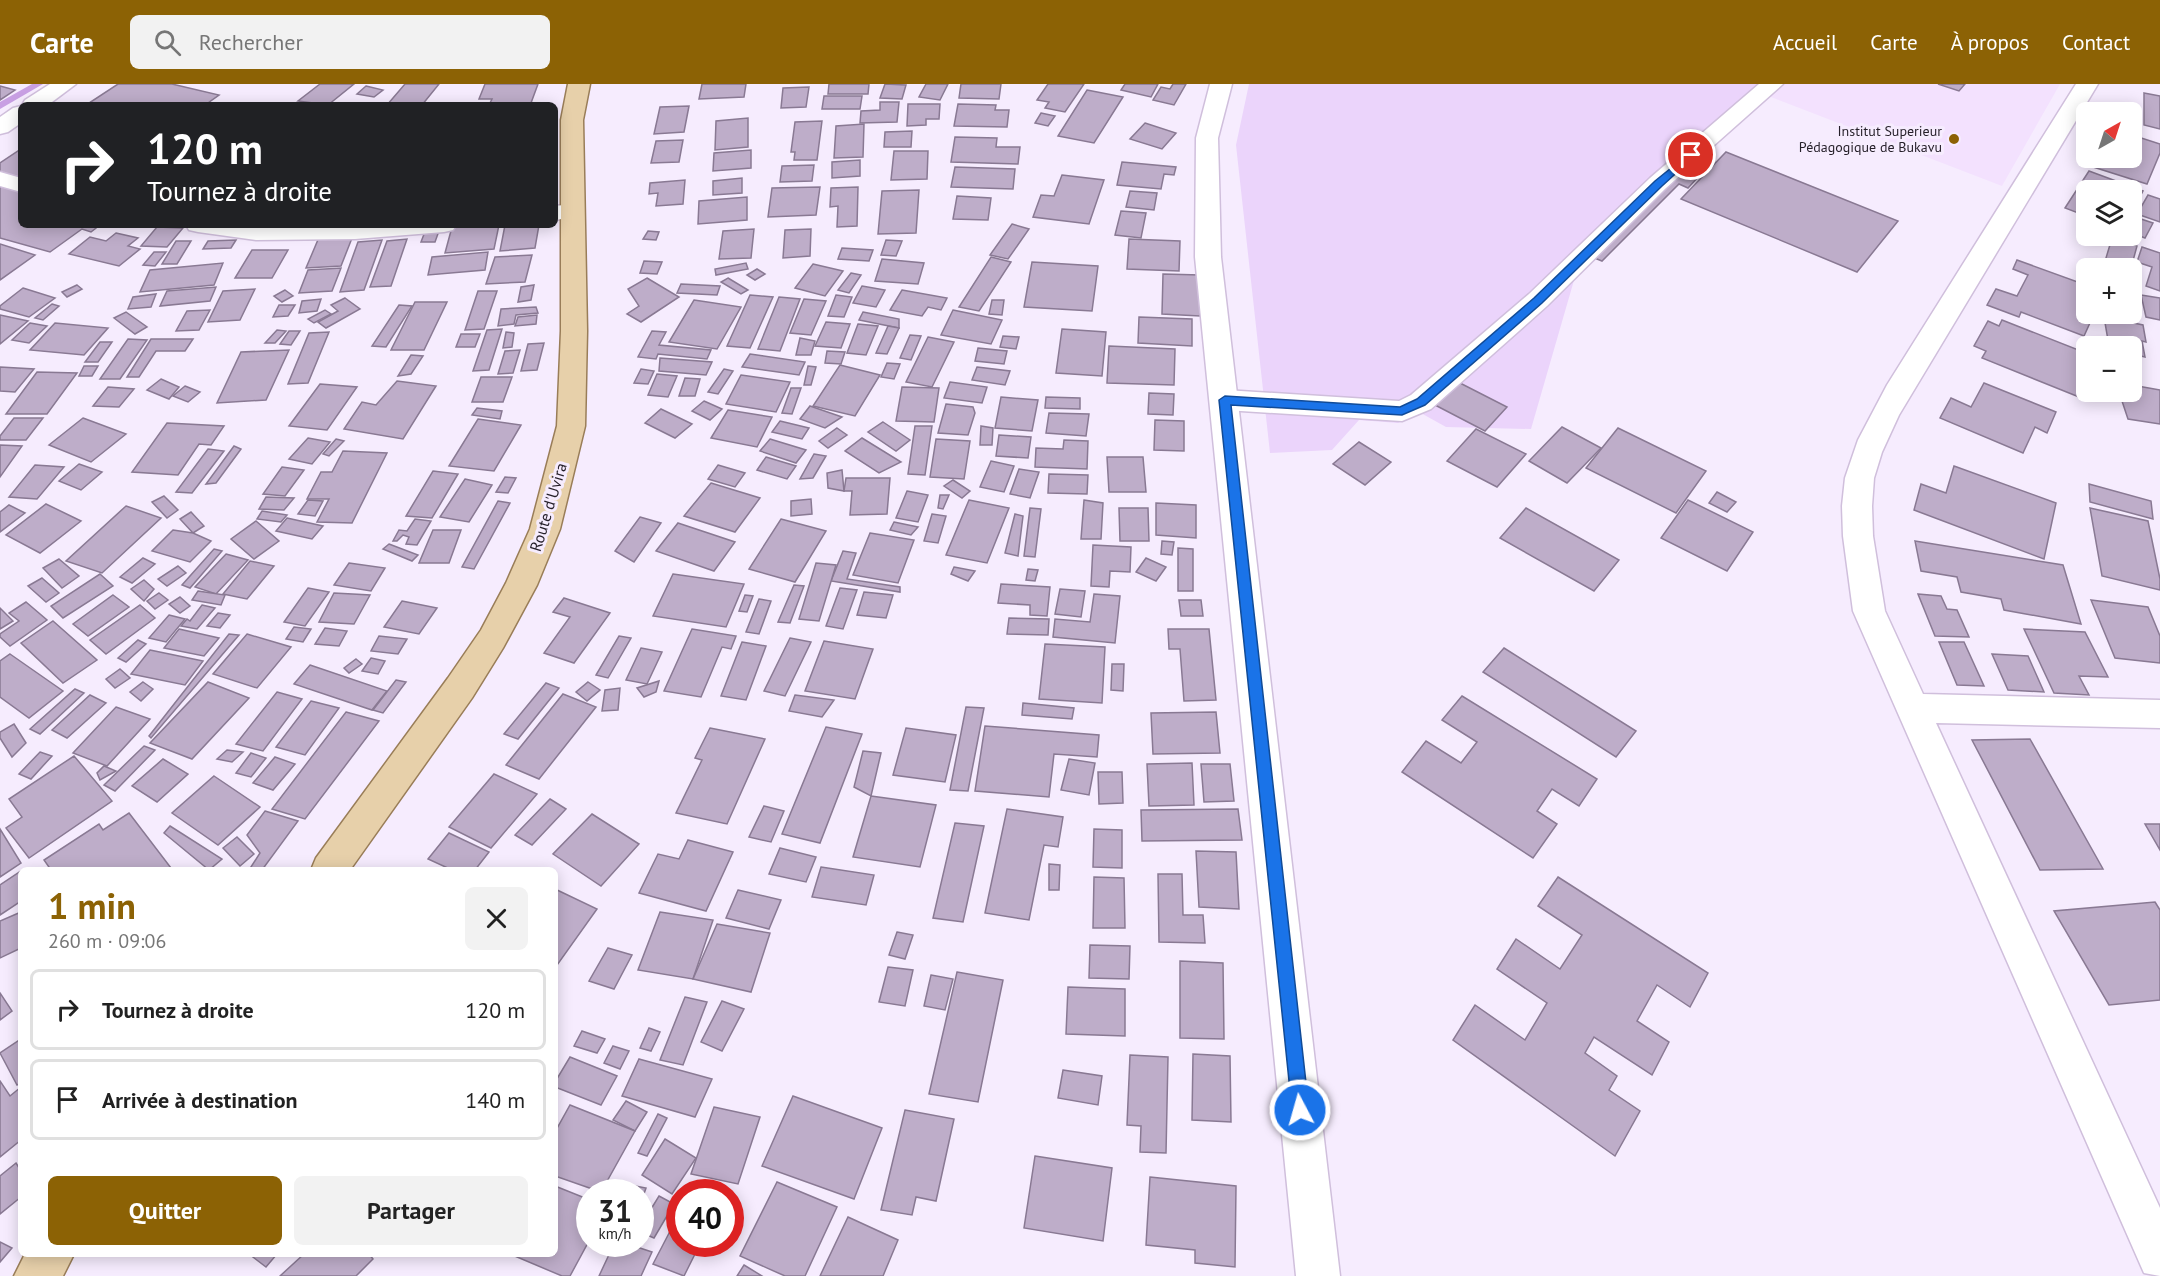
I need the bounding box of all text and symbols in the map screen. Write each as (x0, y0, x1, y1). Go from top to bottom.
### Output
search box (130, 15, 550, 69)
text: Carte (30, 24, 94, 61)
icon: search (151, 26, 184, 59)
text: Rechercher (199, 28, 303, 56)
text: Accueil (1773, 29, 1837, 56)
text: Carte (1870, 29, 1918, 56)
text: À propos (1951, 29, 2029, 56)
text: Contact (2062, 29, 2130, 56)
north arrow (2076, 102, 2142, 168)
map controls (2076, 102, 2142, 402)
text: 120 m (147, 121, 263, 176)
place label: Institut Superieur Pédagogique de Bukavu (1799, 122, 1942, 156)
icon: right (48, 126, 126, 204)
pin (1665, 129, 1716, 180)
marker: Institut Superieur Pédagogique de Bukavu (1947, 132, 1961, 146)
icon: arrive (1674, 138, 1707, 171)
text: Tournez à droite (147, 174, 332, 208)
button: layers (2076, 180, 2142, 246)
button: + (2076, 258, 2142, 324)
button: − (2076, 336, 2142, 402)
street label: Route d'Uvira (525, 460, 571, 554)
text: 1 min (48, 882, 136, 929)
button: close (465, 887, 528, 950)
text: 260 m · 09:06 (48, 928, 166, 954)
icon: right (51, 993, 84, 1026)
text: Tournez à droite (102, 996, 254, 1024)
text: 120 m (465, 996, 525, 1024)
position arrow (1268, 1078, 1332, 1142)
icon: arrive (51, 1083, 84, 1116)
text: Arrivée à destination (102, 1086, 298, 1114)
text: 140 m (465, 1086, 525, 1114)
button: Quitter (48, 1176, 282, 1245)
button: Partager (294, 1176, 528, 1245)
speed limit sign: 40 (666, 1179, 744, 1257)
text: 31 (598, 1191, 632, 1230)
text: km/h (599, 1224, 631, 1243)

